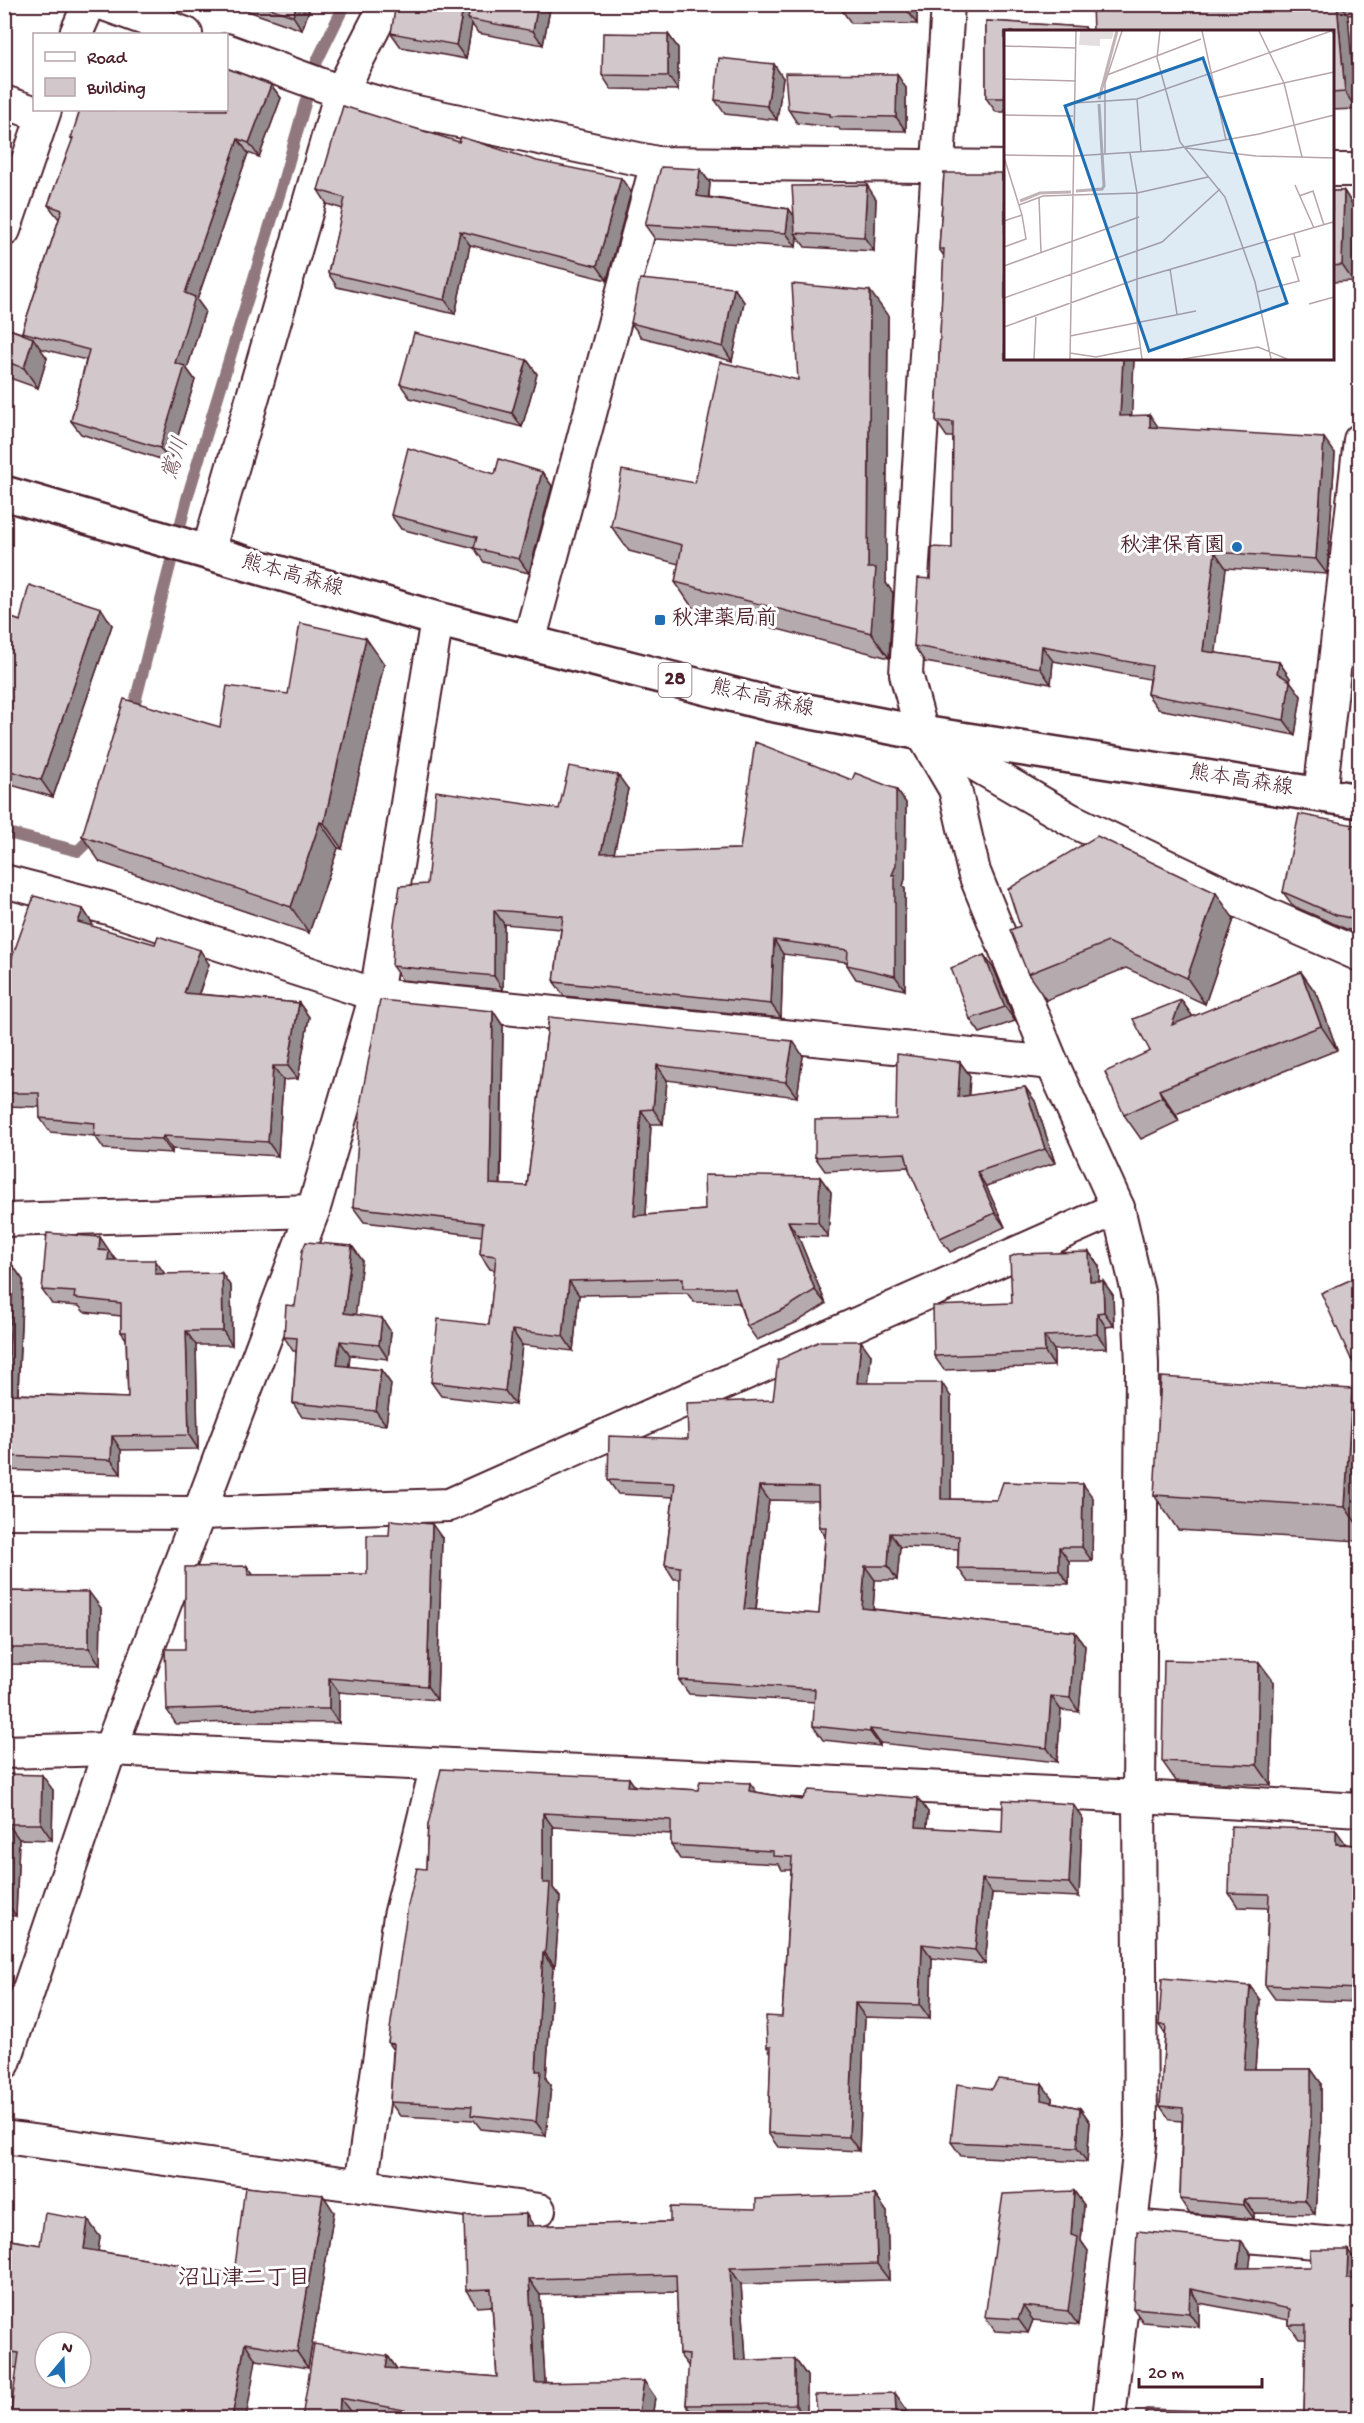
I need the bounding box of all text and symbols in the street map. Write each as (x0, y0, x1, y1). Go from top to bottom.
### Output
inset map (1004, 30, 1334, 360)
legend (33, 33, 228, 111)
text: Road (87, 49, 128, 70)
text: Building (86, 79, 146, 100)
water label: 鴬川 (157, 434, 196, 484)
place label: 秋津保育園 (1120, 533, 1225, 560)
marker: 秋津保育園 (1230, 540, 1244, 554)
street label: 熊本高森線 (238, 549, 346, 603)
place label: 秋津薬局前 (672, 606, 777, 633)
marker: 秋津薬局前 (653, 613, 667, 627)
road number: 28 (658, 663, 692, 697)
street label: 熊本高森線 (708, 674, 816, 724)
street label: 熊本高森線 (1187, 759, 1295, 803)
district label: 沼山津二丁目 (178, 2266, 310, 2293)
north arrow (33, 2330, 93, 2390)
text: N (59, 2338, 75, 2360)
scale bar (1139, 2351, 1262, 2389)
text: 20 m (1148, 2364, 1184, 2385)

